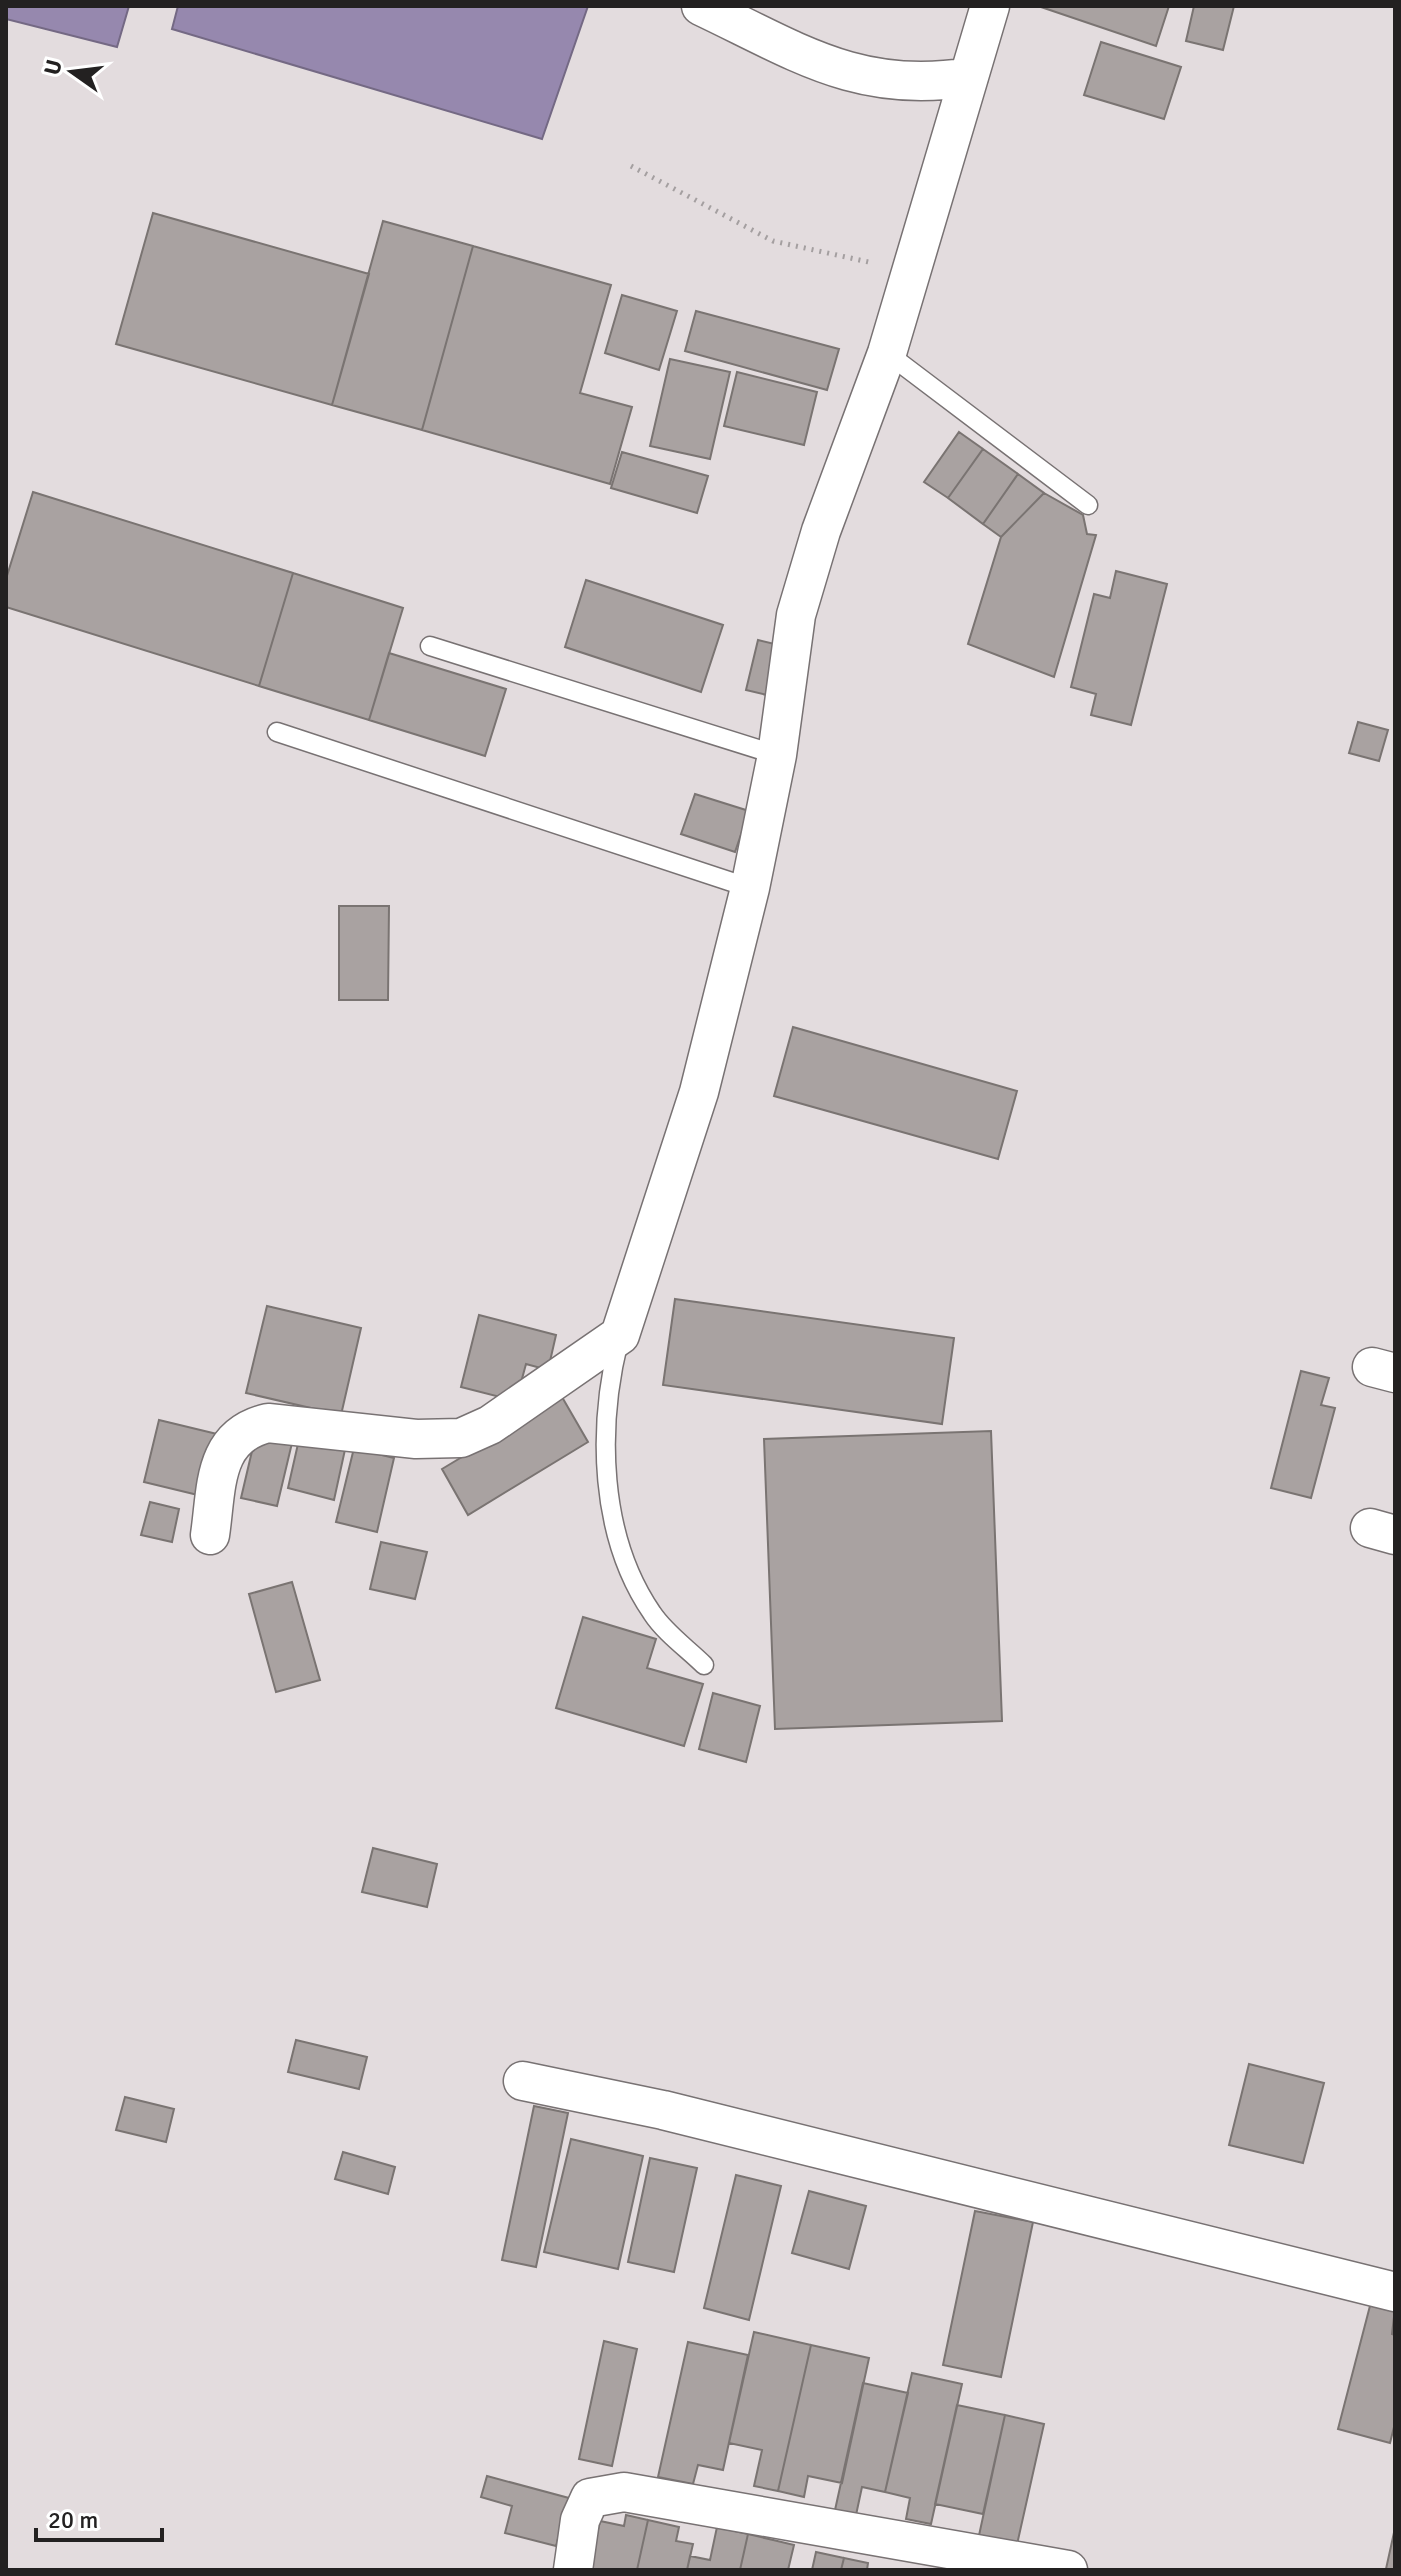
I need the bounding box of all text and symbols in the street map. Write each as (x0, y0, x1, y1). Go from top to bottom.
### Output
north arrow (32, 32, 112, 112)
text: U (38, 57, 68, 78)
scale bar (36, 2492, 162, 2542)
text: 20 m (48, 2505, 98, 2535)

